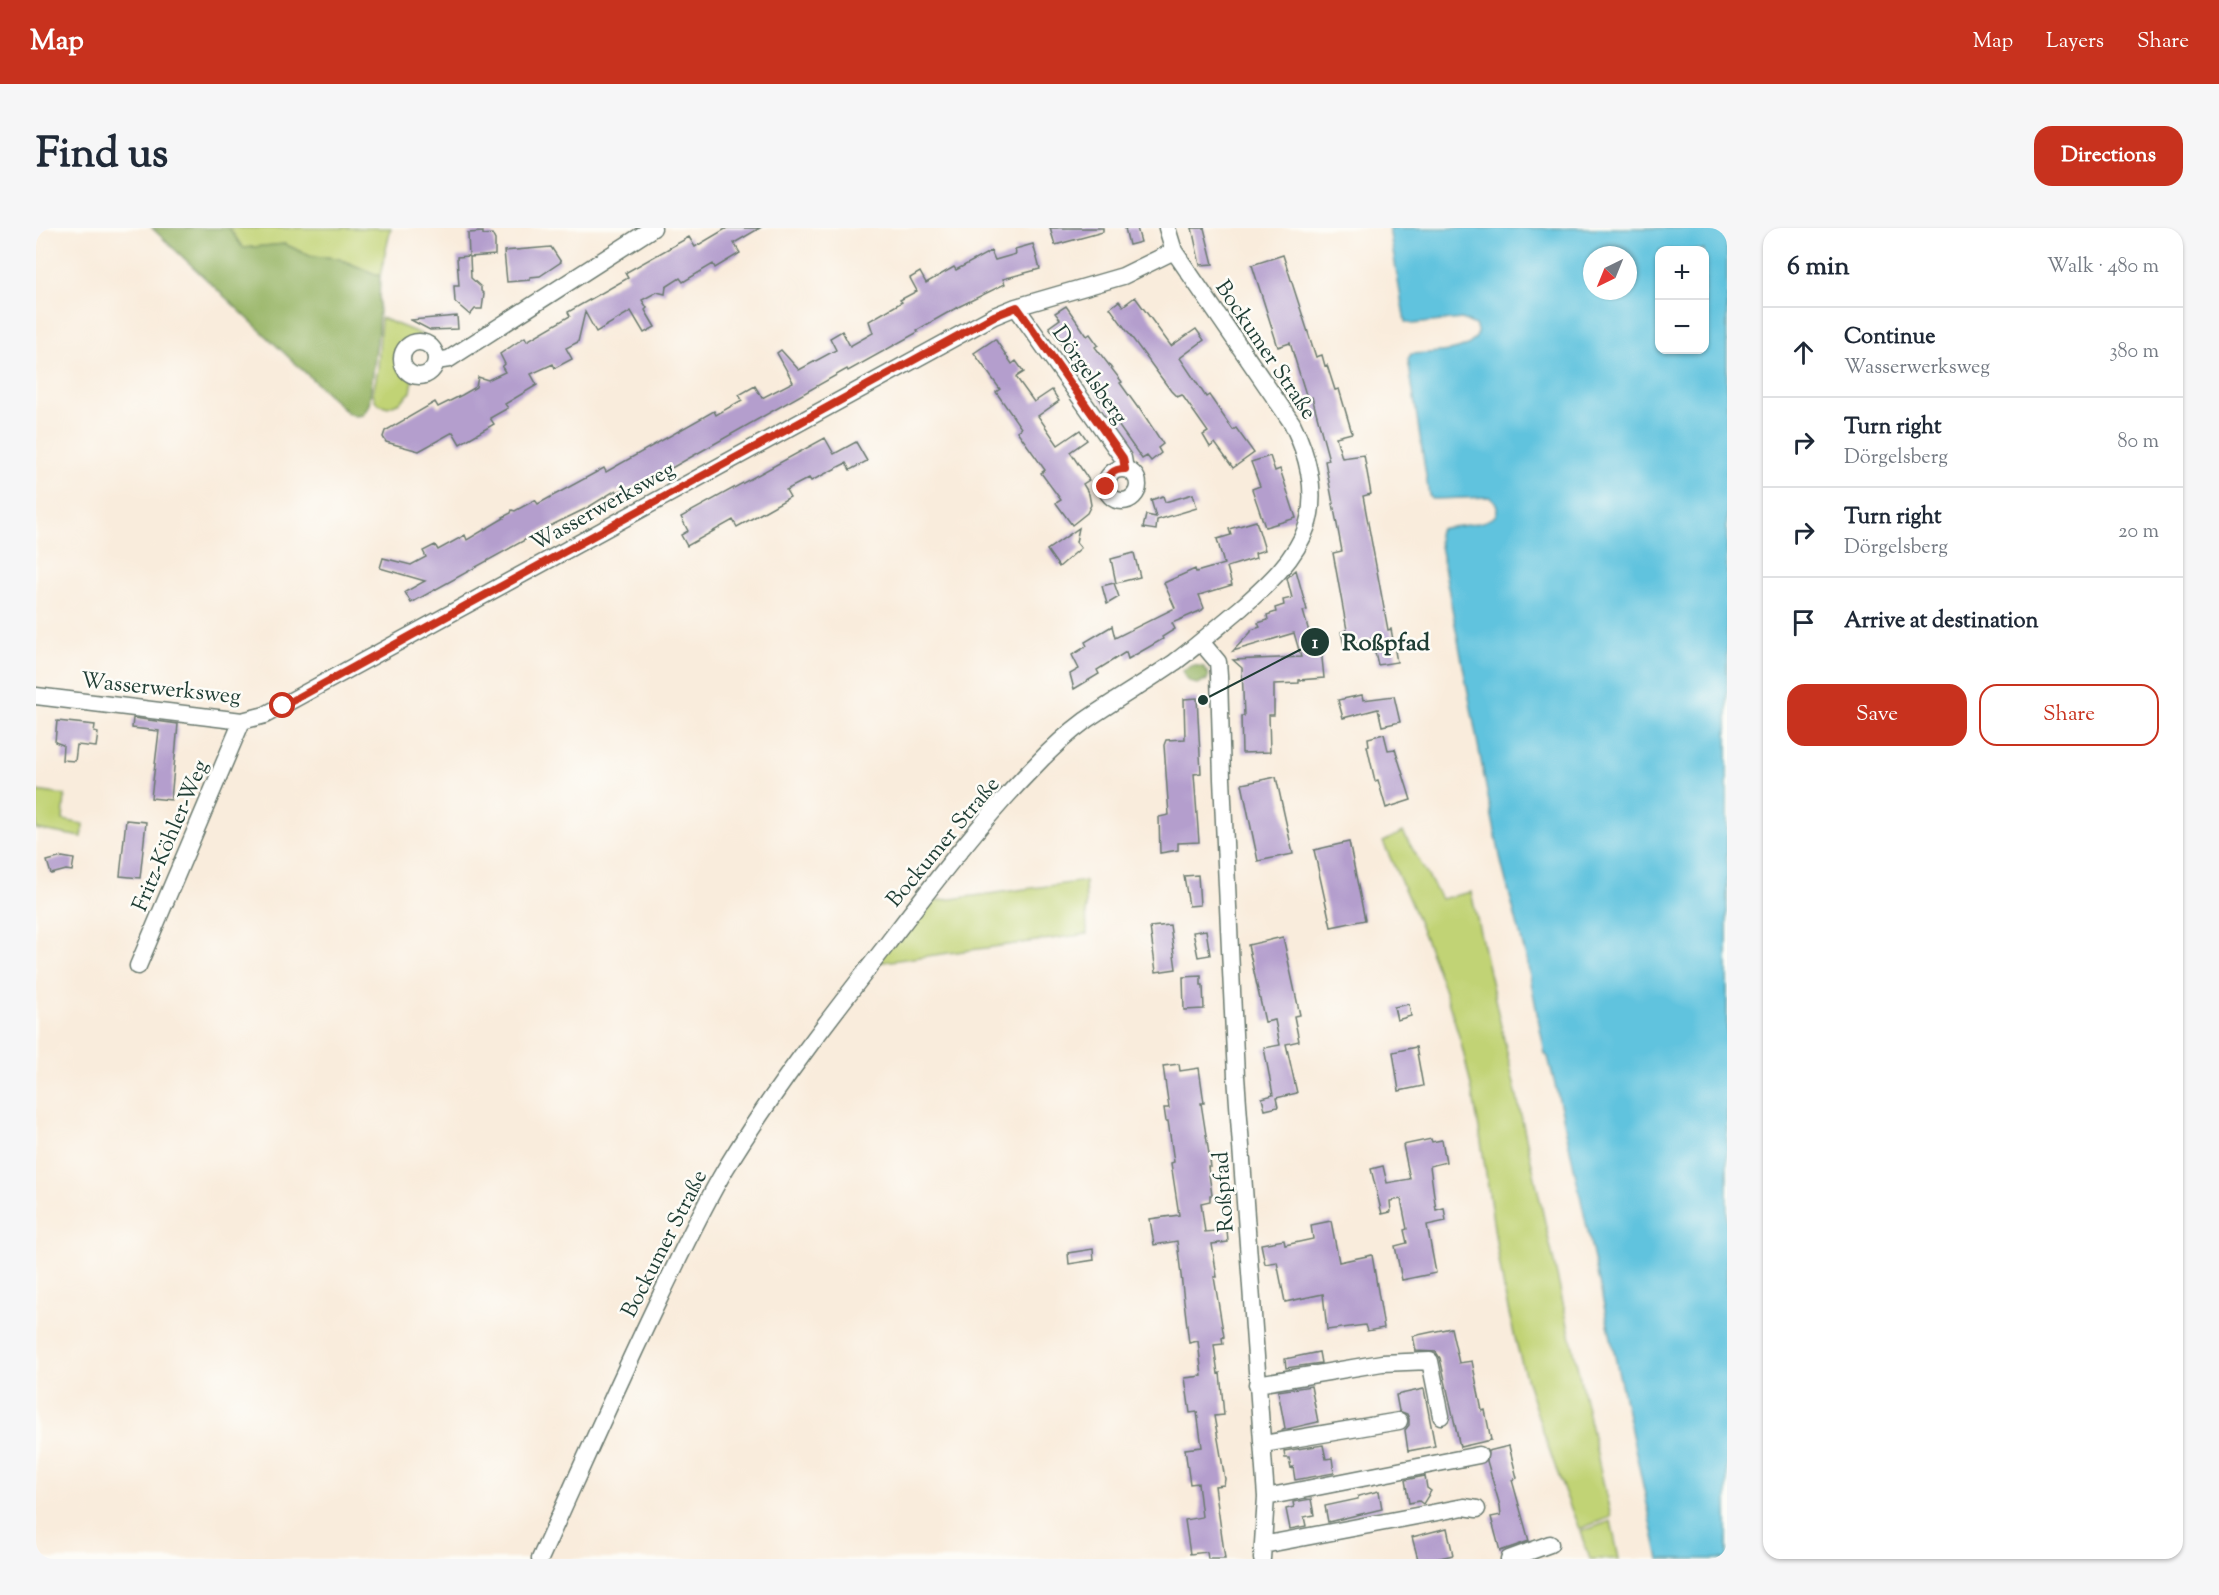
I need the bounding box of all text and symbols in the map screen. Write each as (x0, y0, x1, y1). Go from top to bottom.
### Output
text: Map (30, 22, 84, 62)
text: Map (1973, 27, 2013, 57)
text: Layers (2046, 27, 2104, 57)
text: Share (2137, 27, 2189, 57)
text: Find us (36, 126, 168, 186)
button: Directions (2034, 126, 2183, 186)
north arrow (1583, 246, 1637, 300)
map controls (1655, 246, 1709, 354)
button: + (1655, 246, 1709, 300)
text: 6 min (1787, 249, 1850, 286)
text: Walk · 480 m (2047, 253, 2159, 282)
street label: Bockumer Straße (1206, 275, 1323, 427)
button: − (1655, 300, 1709, 354)
street label: Dörgelsberg (1043, 320, 1135, 432)
text: Continue (1844, 322, 1935, 354)
icon: ahead (1787, 336, 1820, 369)
text: 380 m (2110, 338, 2159, 367)
text: Wasserwerksweg (1844, 354, 1990, 383)
text: Turn right (1844, 412, 1941, 444)
icon: right (1787, 426, 1820, 459)
text: 80 m (2118, 428, 2159, 457)
text: Dörgelsberg (1844, 444, 1948, 473)
street label: Wasserwerksweg (525, 455, 682, 561)
route end (1092, 473, 1118, 499)
text: Turn right (1844, 502, 1941, 534)
icon: right (1787, 516, 1820, 549)
text: 20 m (2118, 518, 2159, 547)
text: Dörgelsberg (1844, 534, 1948, 563)
icon: arrive (1787, 606, 1820, 639)
text: Arrive at destination (1844, 606, 2039, 638)
callout: Roßpfad (1300, 621, 1442, 663)
text: Roßpfad (1342, 627, 1430, 661)
text: 1 (1312, 631, 1319, 657)
street label: Wasserwerksweg (79, 666, 243, 714)
button: Save (1787, 684, 1967, 746)
button: Share (1979, 684, 2159, 746)
route start (269, 692, 295, 718)
street label: Fritz-Köhler-Weg (125, 755, 218, 917)
street label: Bockumer Straße (880, 771, 1009, 915)
street label: Roßpfad (1206, 1150, 1244, 1233)
street label: Bockumer Straße (615, 1165, 717, 1324)

